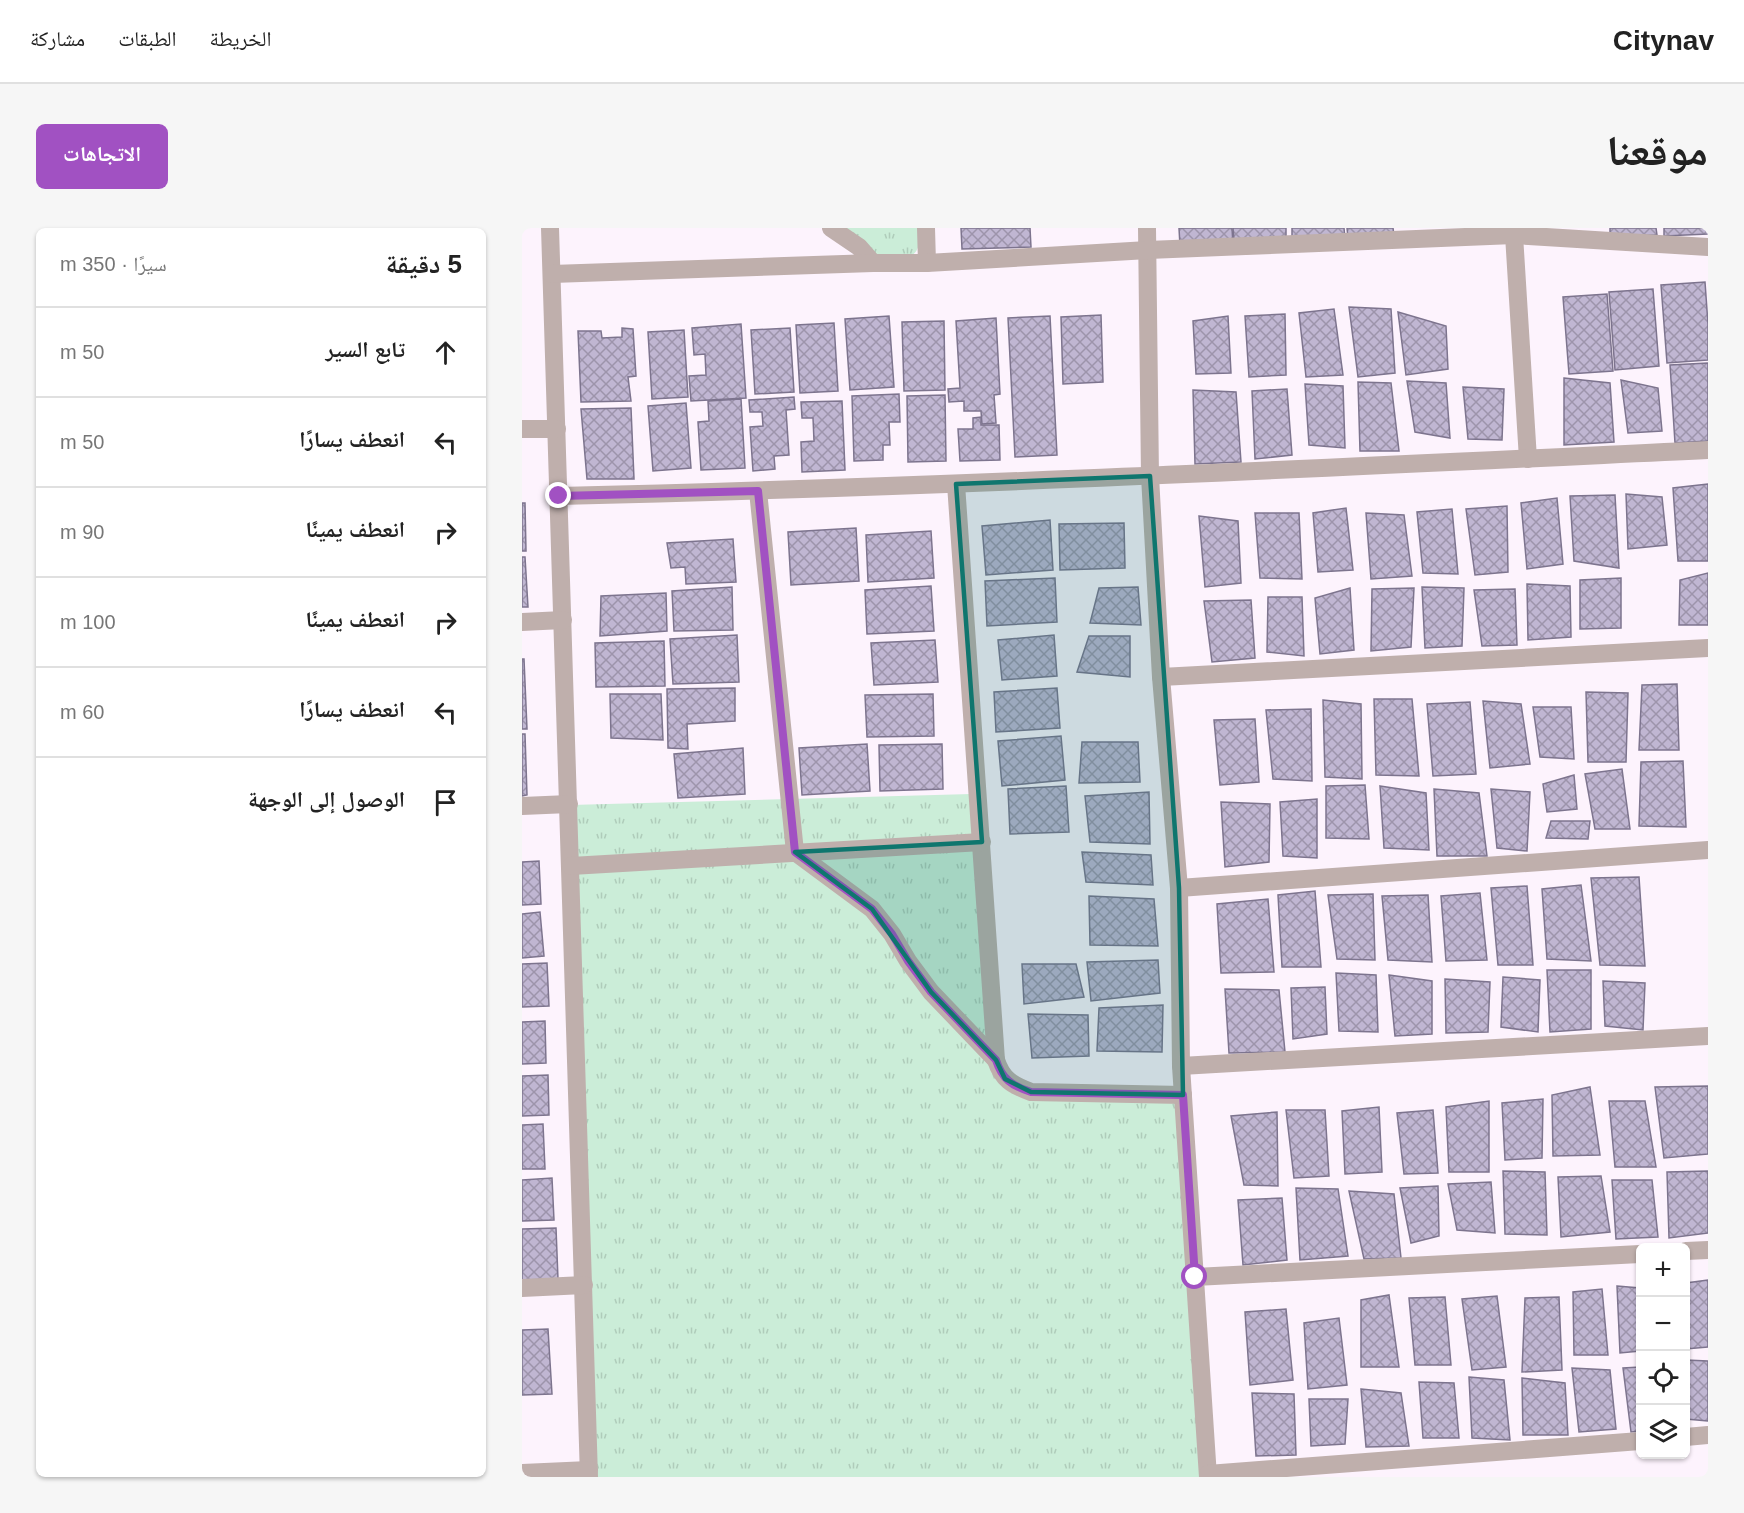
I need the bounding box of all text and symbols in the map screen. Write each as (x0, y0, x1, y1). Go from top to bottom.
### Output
text: Citynav (1613, 25, 1714, 56)
text: مشاركة (30, 27, 85, 50)
text: الطبقات (118, 27, 177, 50)
text: الخريطة (210, 27, 271, 50)
button: الاتجاهات (36, 124, 168, 189)
text: موقعنا (1607, 127, 1708, 174)
text: 5 دقيقة (386, 249, 462, 279)
text: سيرًا · 350 m (60, 253, 167, 275)
icon: ahead (429, 336, 462, 369)
text: تابع السير (325, 337, 405, 362)
text: 50 m (60, 341, 104, 363)
icon: left (429, 426, 462, 459)
text: انعطف يسارًا (299, 427, 405, 452)
text: 50 m (60, 431, 104, 453)
route end (545, 482, 571, 508)
icon: right (429, 516, 462, 549)
text: انعطف يمينًا (306, 517, 405, 542)
text: 90 m (60, 521, 104, 543)
icon: right (429, 606, 462, 639)
text: انعطف يمينًا (306, 607, 405, 632)
text: 100 m (60, 611, 116, 633)
icon: left (429, 696, 462, 729)
text: انعطف يسارًا (299, 697, 405, 722)
text: 60 m (60, 701, 104, 723)
icon: arrive (429, 786, 462, 819)
text: الوصول إلى الوجهة (248, 787, 405, 812)
map controls (1636, 1243, 1690, 1459)
button: + (1636, 1243, 1690, 1297)
route start (1181, 1263, 1207, 1289)
button: − (1636, 1297, 1690, 1351)
button: locate (1636, 1351, 1690, 1405)
button: layers (1636, 1405, 1690, 1459)

